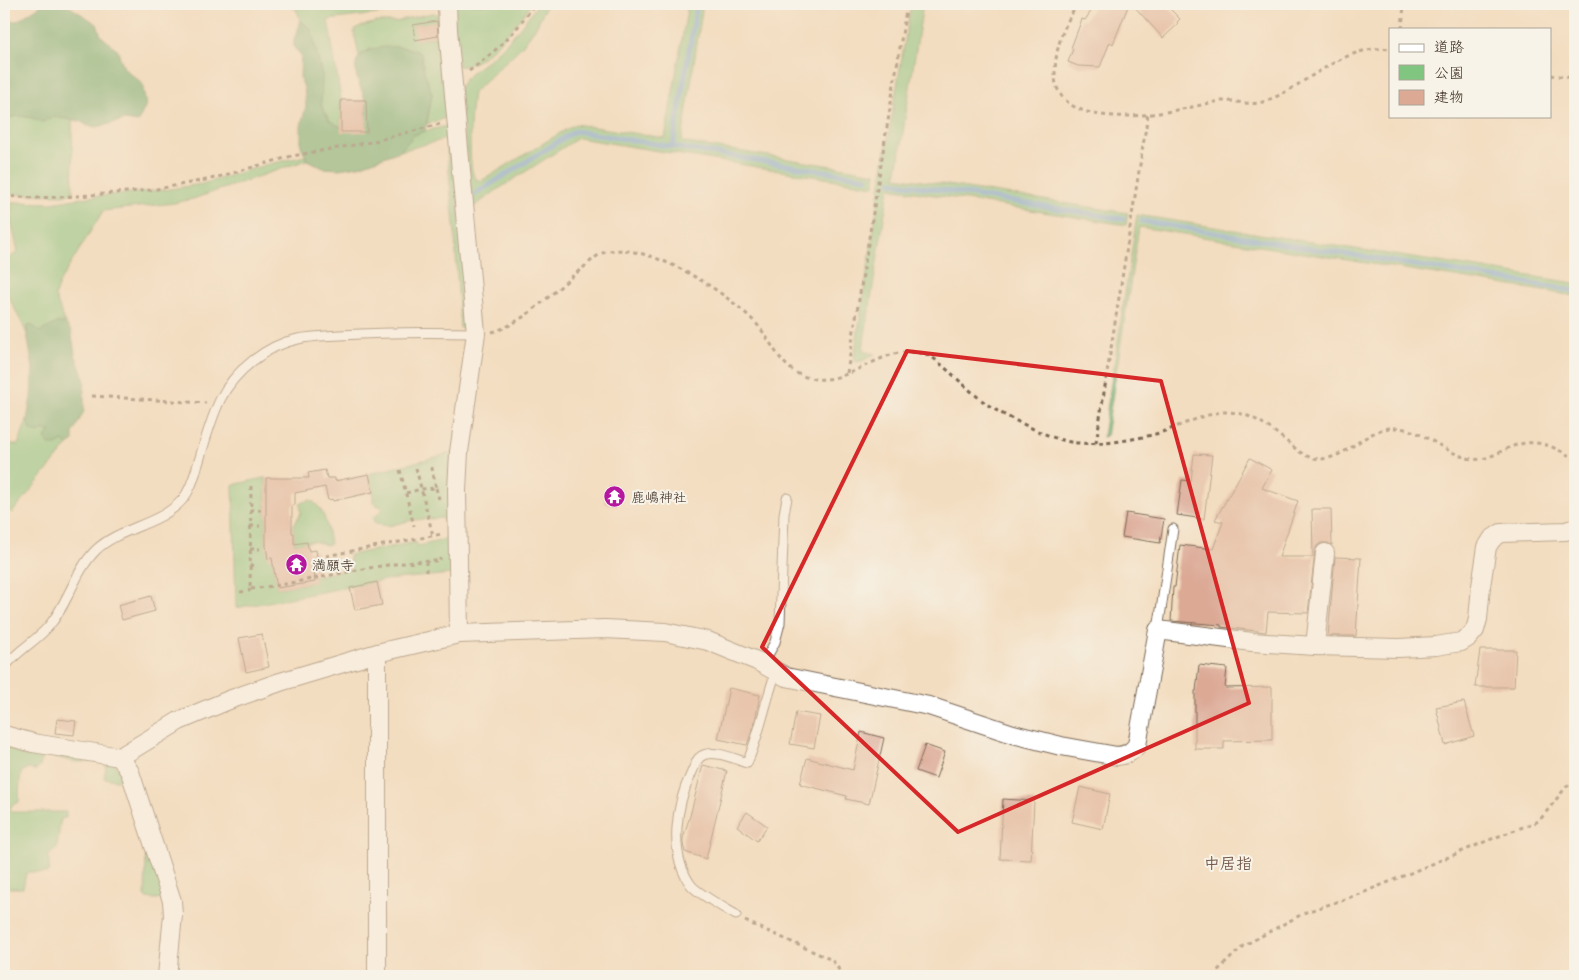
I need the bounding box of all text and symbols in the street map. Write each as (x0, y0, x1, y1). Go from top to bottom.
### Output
legend (1389, 28, 1552, 118)
text: 道路 (1434, 38, 1464, 57)
text: 公園 (1434, 64, 1464, 83)
text: 建物 (1434, 88, 1464, 107)
temple icon: 鹿嶋神社 (603, 485, 627, 509)
place label: 鹿嶋神社 (631, 489, 687, 506)
temple icon: 満願寺 (284, 553, 308, 577)
place label: 満願寺 (312, 557, 354, 574)
district label: 中居指 (1204, 854, 1252, 874)

